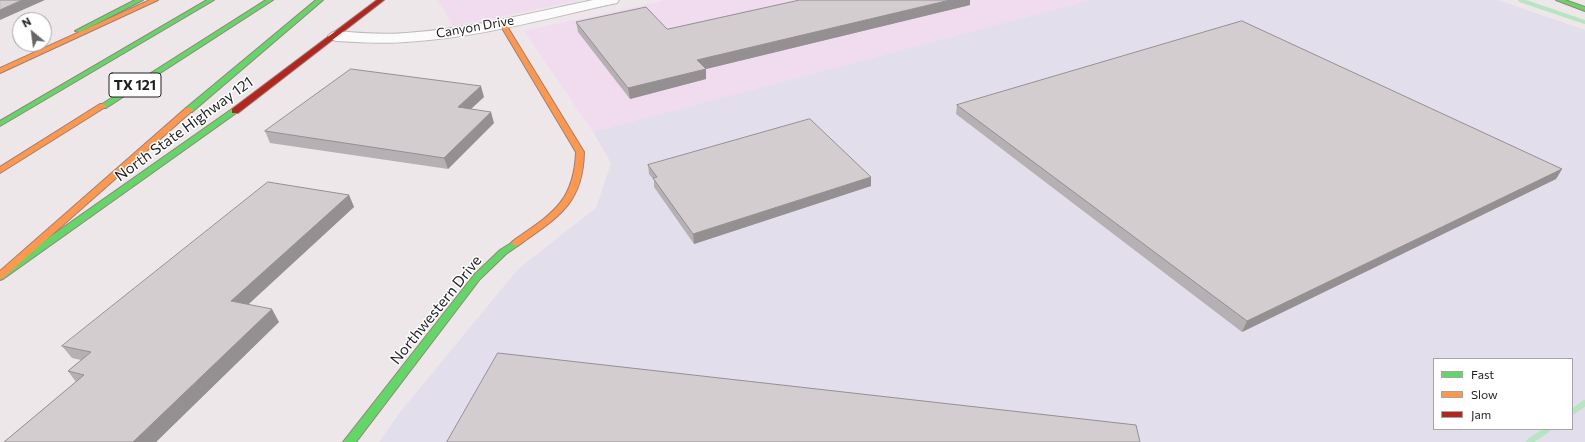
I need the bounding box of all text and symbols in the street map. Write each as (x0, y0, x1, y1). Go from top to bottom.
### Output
north arrow (12, 12, 52, 52)
street label: Canyon Drive (435, 12, 515, 42)
text: N (20, 14, 33, 30)
road number: TX 121 (109, 73, 161, 97)
street label: North State Highway 121 (111, 73, 257, 185)
street label: Northwestern Drive (387, 252, 485, 368)
legend (1433, 358, 1573, 430)
text: Fast (1471, 367, 1494, 381)
text: Slow (1471, 387, 1498, 401)
text: Jam (1471, 407, 1491, 421)

